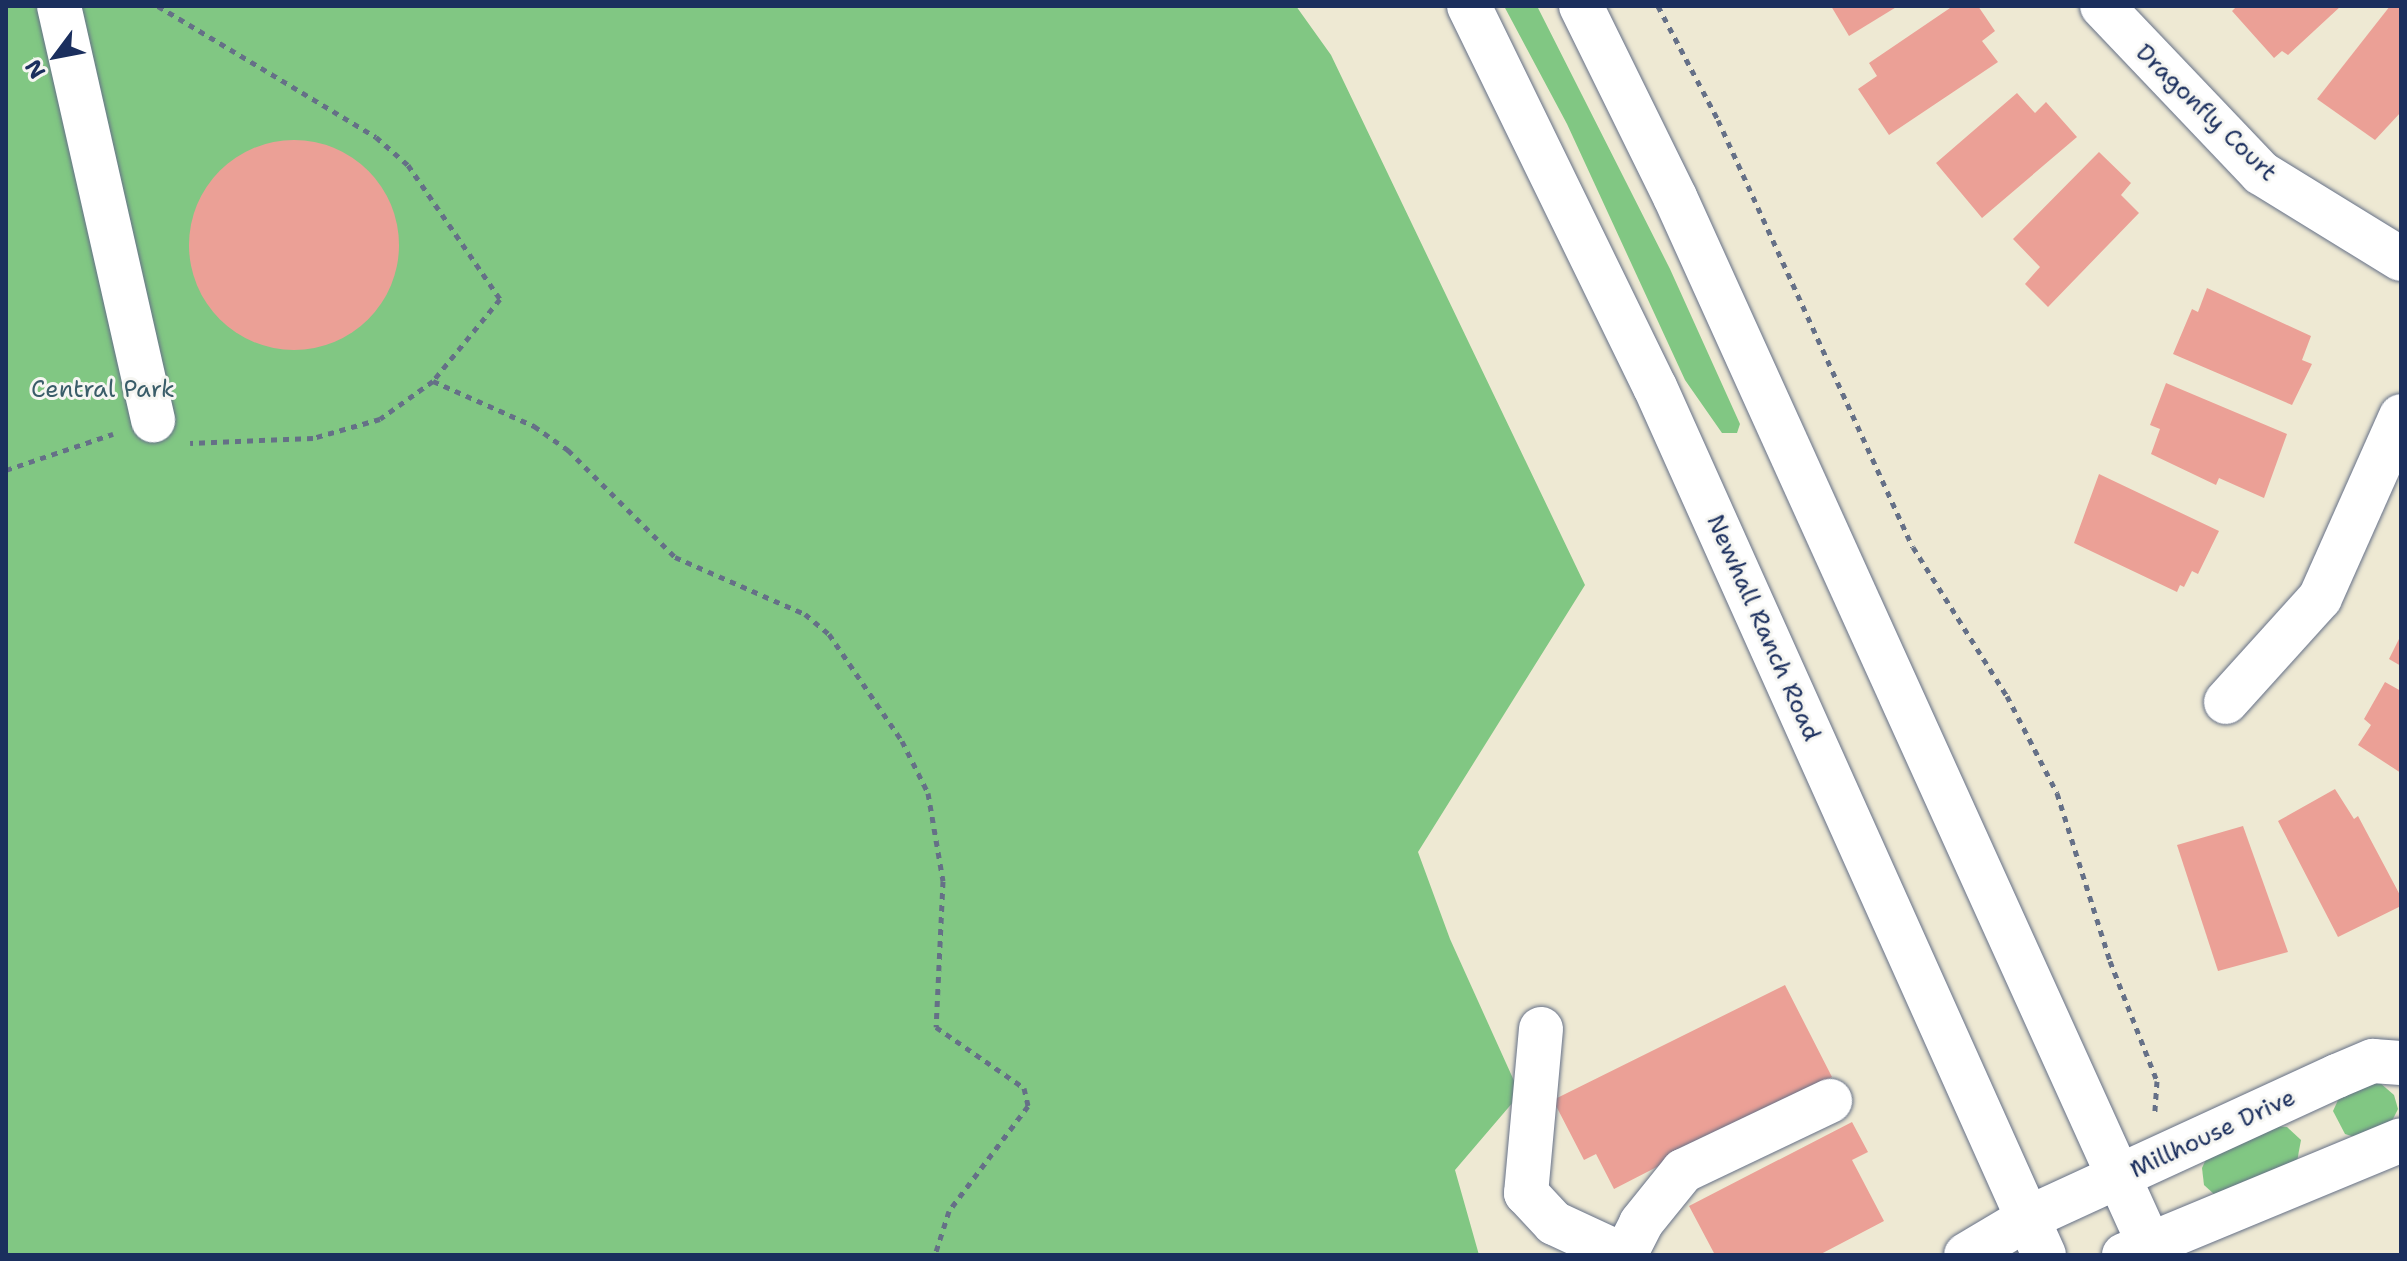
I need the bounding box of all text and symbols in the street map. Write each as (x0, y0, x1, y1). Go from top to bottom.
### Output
north arrow (16, 16, 96, 96)
street label: Dragonfly Court (2130, 38, 2282, 188)
text: N (18, 54, 52, 84)
park label: Central Park (31, 376, 175, 404)
street label: Newhall Ranch Road (1700, 510, 1826, 746)
street label: Millhouse Drive (2126, 1083, 2300, 1185)

